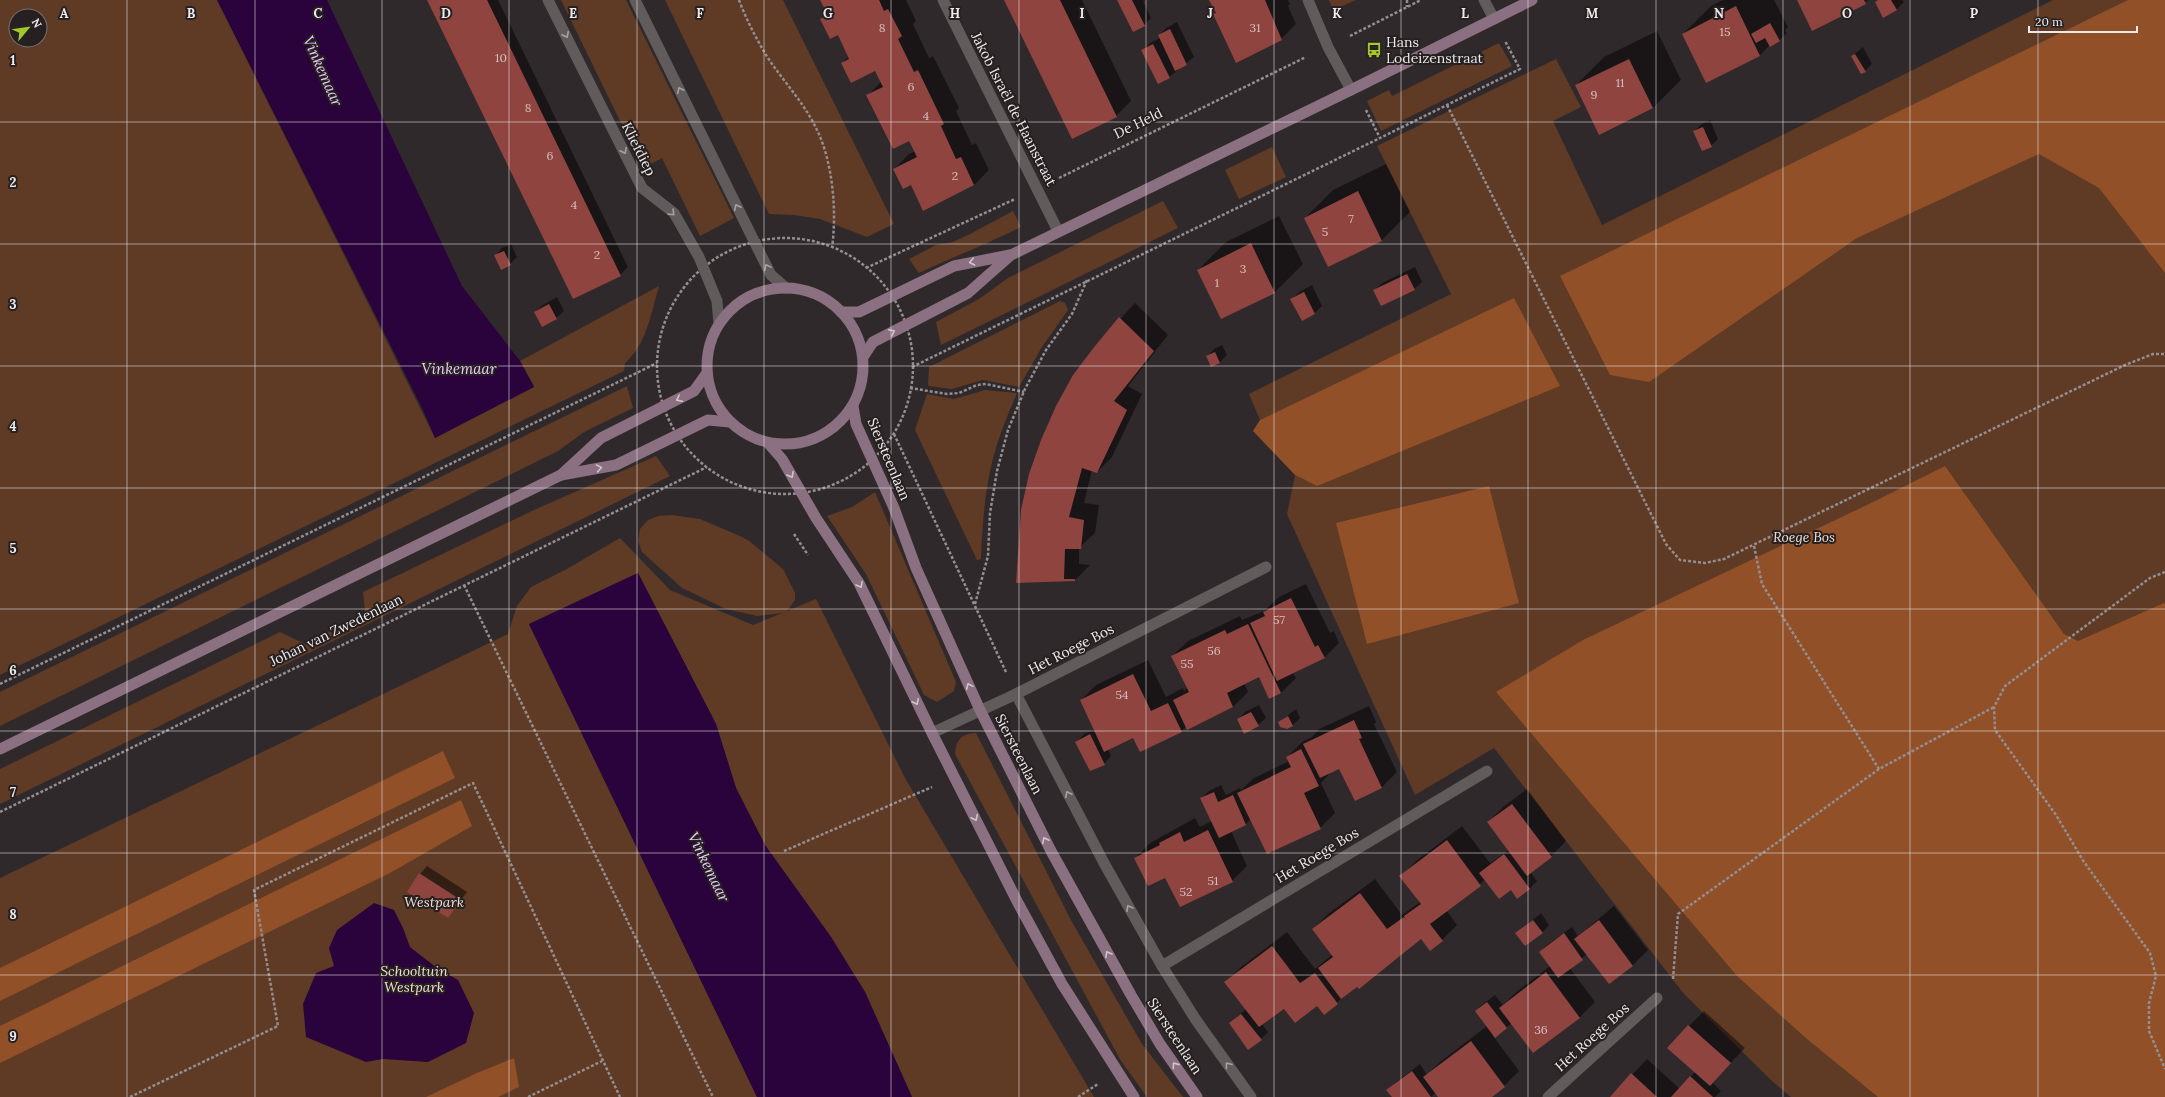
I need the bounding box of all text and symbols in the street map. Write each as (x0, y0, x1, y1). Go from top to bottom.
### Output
text: A (60, 5, 69, 22)
text: B (187, 5, 196, 22)
text: C (314, 5, 323, 22)
text: D (441, 5, 451, 22)
text: E (569, 5, 577, 22)
text: F (696, 5, 704, 22)
text: G (823, 5, 833, 22)
text: H (950, 5, 960, 22)
text: I (1079, 5, 1085, 22)
text: J (1207, 5, 1213, 22)
text: K (1332, 5, 1342, 22)
text: L (1461, 5, 1469, 22)
text: M (1586, 5, 1599, 22)
text: N (1714, 5, 1724, 22)
text: O (1842, 5, 1852, 22)
text: P (1970, 5, 1979, 22)
north arrow (8, 8, 48, 48)
scale bar (2029, 8, 2137, 34)
text: 20 m (2035, 14, 2063, 29)
text: N (29, 16, 45, 31)
house number: 8 (879, 20, 886, 35)
house number: 31 (1249, 20, 1261, 35)
house number: 15 (1720, 24, 1730, 39)
street label: Jakob Israël de Haanstraat (967, 28, 1061, 189)
one-way arrow (561, 31, 568, 38)
water label: Vinkemaar (299, 33, 347, 109)
place label: Hans Lodeizenstraat (1386, 33, 1484, 67)
bus stop icon: Hans Lodeizenstraat (1365, 41, 1383, 59)
house number: 10 (495, 50, 507, 65)
text: 1 (10, 52, 16, 69)
house number: 11 (1616, 75, 1624, 90)
house number: 6 (908, 79, 915, 94)
one-way arrow (677, 87, 685, 95)
house number: 9 (1591, 87, 1598, 102)
house number: 8 (525, 100, 532, 115)
street label: De Held (1111, 103, 1165, 143)
house number: 4 (923, 108, 930, 123)
street label: Kliefdiep (618, 119, 660, 179)
one-way arrow (619, 147, 627, 154)
house number: 6 (547, 148, 554, 163)
house number: 2 (952, 168, 958, 183)
text: 2 (10, 174, 17, 191)
house number: 4 (571, 197, 578, 212)
one-way arrow (734, 204, 742, 211)
one-way arrow (667, 208, 675, 216)
house number: 7 (1348, 211, 1354, 226)
house number: 5 (1322, 224, 1328, 239)
house number: 2 (594, 247, 600, 262)
one-way arrow (969, 257, 975, 266)
house number: 3 (1240, 261, 1247, 276)
one-way arrow (765, 264, 772, 271)
house number: 1 (1215, 275, 1219, 290)
text: 3 (9, 296, 17, 313)
one-way arrow (887, 330, 895, 337)
water label: Vinkemaar (421, 359, 497, 378)
one-way arrow (676, 394, 683, 402)
street label: Siersteenlaan (864, 415, 915, 503)
text: 4 (9, 418, 17, 435)
one-way arrow (596, 464, 602, 473)
one-way arrow (786, 470, 793, 478)
park label: Roege Bos (1773, 528, 1835, 546)
text: 5 (9, 540, 17, 557)
one-way arrow (855, 581, 862, 588)
street label: Johan van Zwedenlaan (266, 590, 406, 670)
house number: 57 (1273, 612, 1286, 627)
street label: Het Roege Bos (1025, 620, 1117, 678)
house number: 56 (1207, 643, 1221, 658)
house number: 55 (1180, 656, 1194, 671)
text: 6 (9, 662, 17, 679)
one-way arrow (966, 682, 974, 690)
house number: 54 (1115, 687, 1129, 702)
one-way arrow (911, 697, 919, 705)
street label: Siersteenlaan (991, 711, 1047, 798)
text: 7 (10, 784, 16, 801)
one-way arrow (1065, 791, 1072, 798)
one-way arrow (970, 814, 977, 821)
street label: Het Roege Bos (1272, 823, 1362, 887)
water label: Vinkemaar (684, 829, 734, 905)
one-way arrow (1042, 837, 1050, 844)
house number: 51 (1208, 873, 1218, 888)
house number: 52 (1180, 884, 1192, 899)
park label: Westpark (404, 893, 464, 911)
one-way arrow (1127, 905, 1134, 912)
text: 8 (9, 906, 17, 923)
one-way arrow (1105, 951, 1113, 958)
park label: Schooltuin Westpark (380, 962, 448, 996)
street label: Siersteenlaan (1144, 994, 1207, 1078)
street label: Het Roege Bos (1551, 999, 1633, 1075)
house number: 36 (1534, 1022, 1548, 1037)
text: 9 (9, 1028, 17, 1045)
one-way arrow (1172, 1062, 1180, 1069)
one-way arrow (1226, 1063, 1233, 1070)

